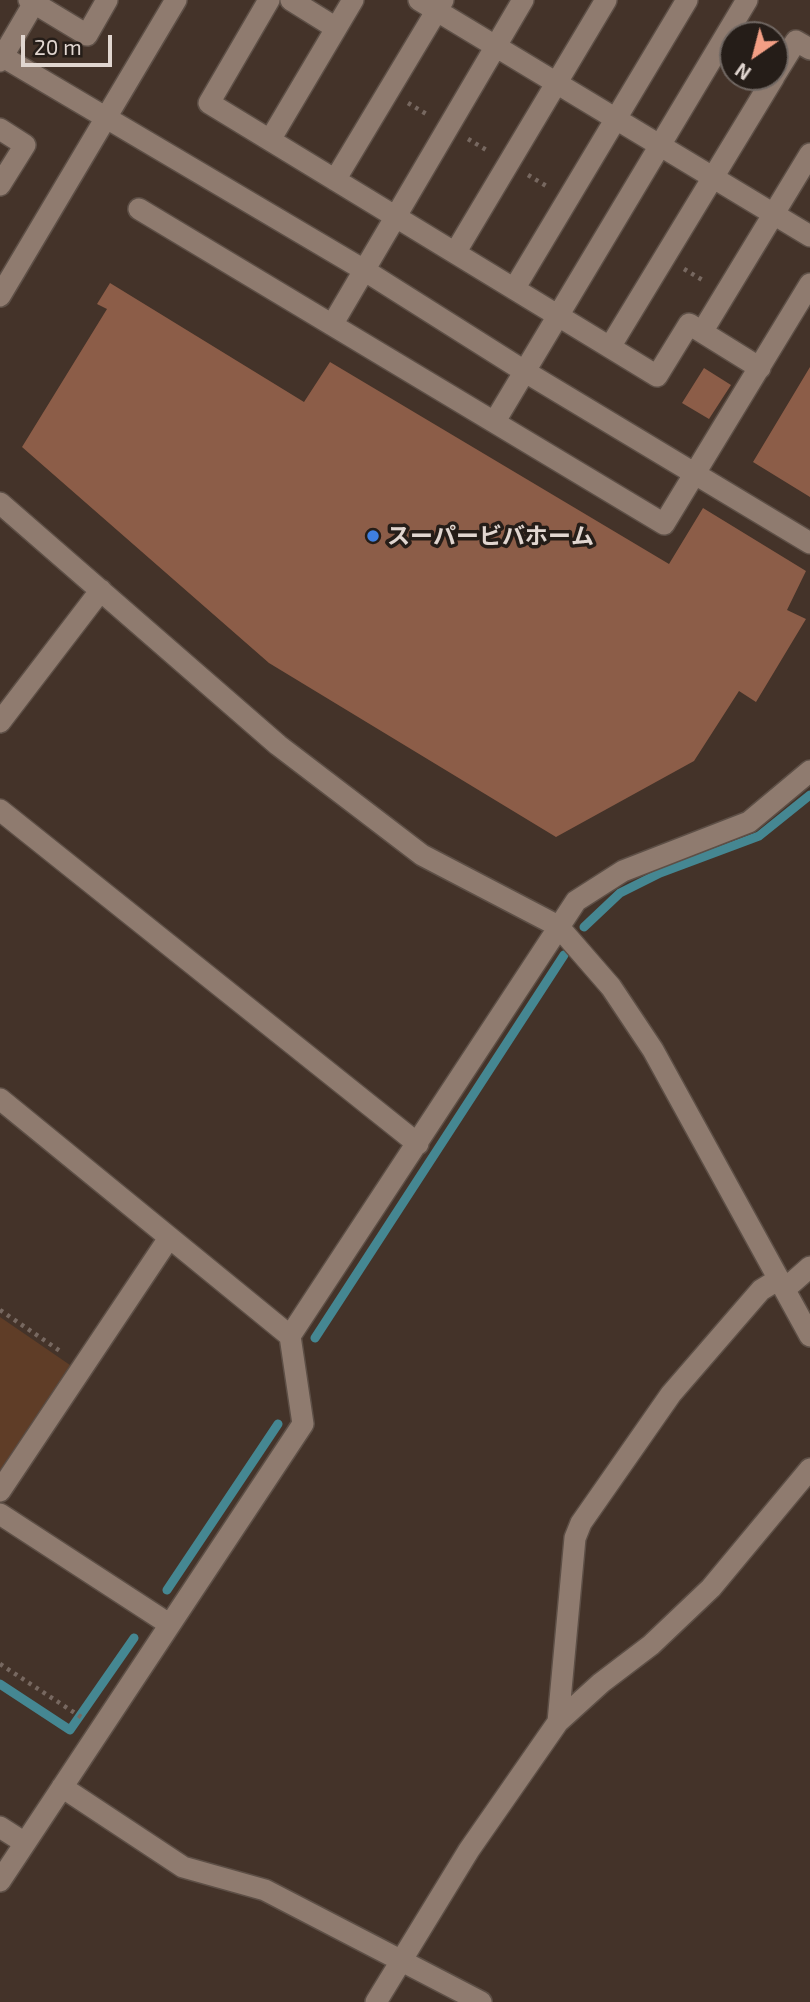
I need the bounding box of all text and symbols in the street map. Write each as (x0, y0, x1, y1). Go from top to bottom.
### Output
scale bar (24, 21, 116, 65)
north arrow (719, 21, 789, 91)
text: 20 m (34, 34, 82, 59)
text: N (731, 59, 755, 85)
place label: スーパービバホーム (387, 522, 594, 550)
marker: スーパービバホーム (365, 528, 381, 544)

